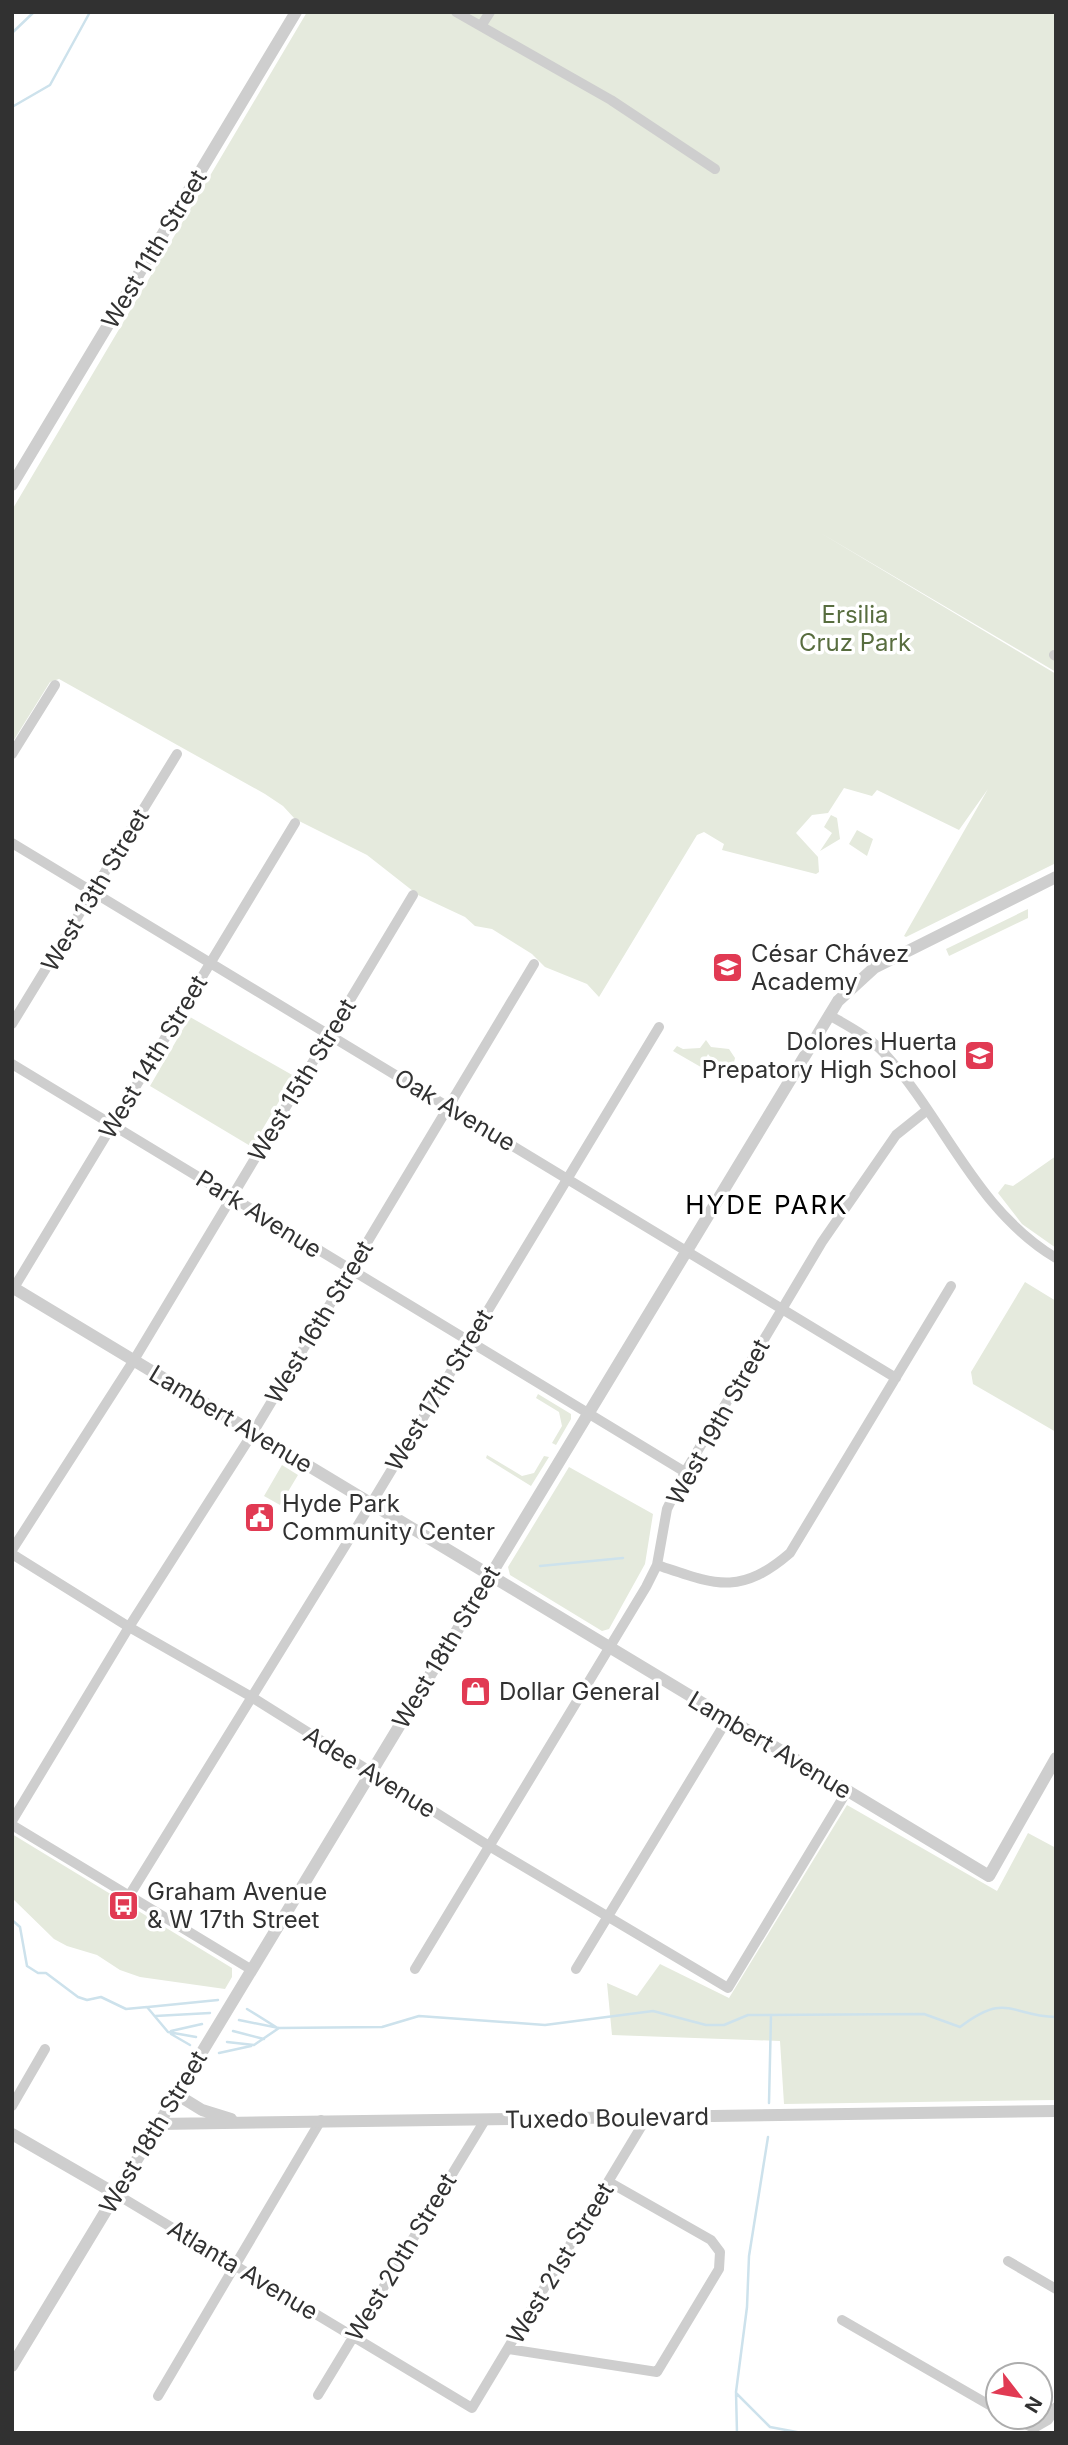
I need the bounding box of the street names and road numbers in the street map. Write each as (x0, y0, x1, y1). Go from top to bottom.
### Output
street label: West 11th Street (95, 164, 213, 334)
street label: West 13th Street (35, 803, 155, 977)
street label: West 14th Street (93, 970, 213, 1144)
street label: West 15th Street (242, 993, 362, 1167)
street label: Oak Avenue (389, 1063, 521, 1157)
street label: Park Avenue (191, 1164, 327, 1264)
street label: West 16th Street (259, 1235, 379, 1409)
street label: West 17th Street (379, 1304, 499, 1476)
street label: West 19th Street (660, 1334, 776, 1510)
street label: Lambert Avenue (144, 1359, 318, 1479)
street label: West 18th Street (386, 1560, 506, 1734)
street label: Lambert Avenue (683, 1685, 857, 1805)
street label: Adee Avenue (299, 1720, 441, 1824)
street label: West 18th Street (93, 2045, 213, 2219)
street label: Tuxedo Boulevard (505, 2102, 709, 2134)
street label: West 20th Street (340, 2168, 463, 2346)
street label: West 21st Street (500, 2177, 620, 2349)
street label: Atlanta Avenue (163, 2214, 323, 2326)

